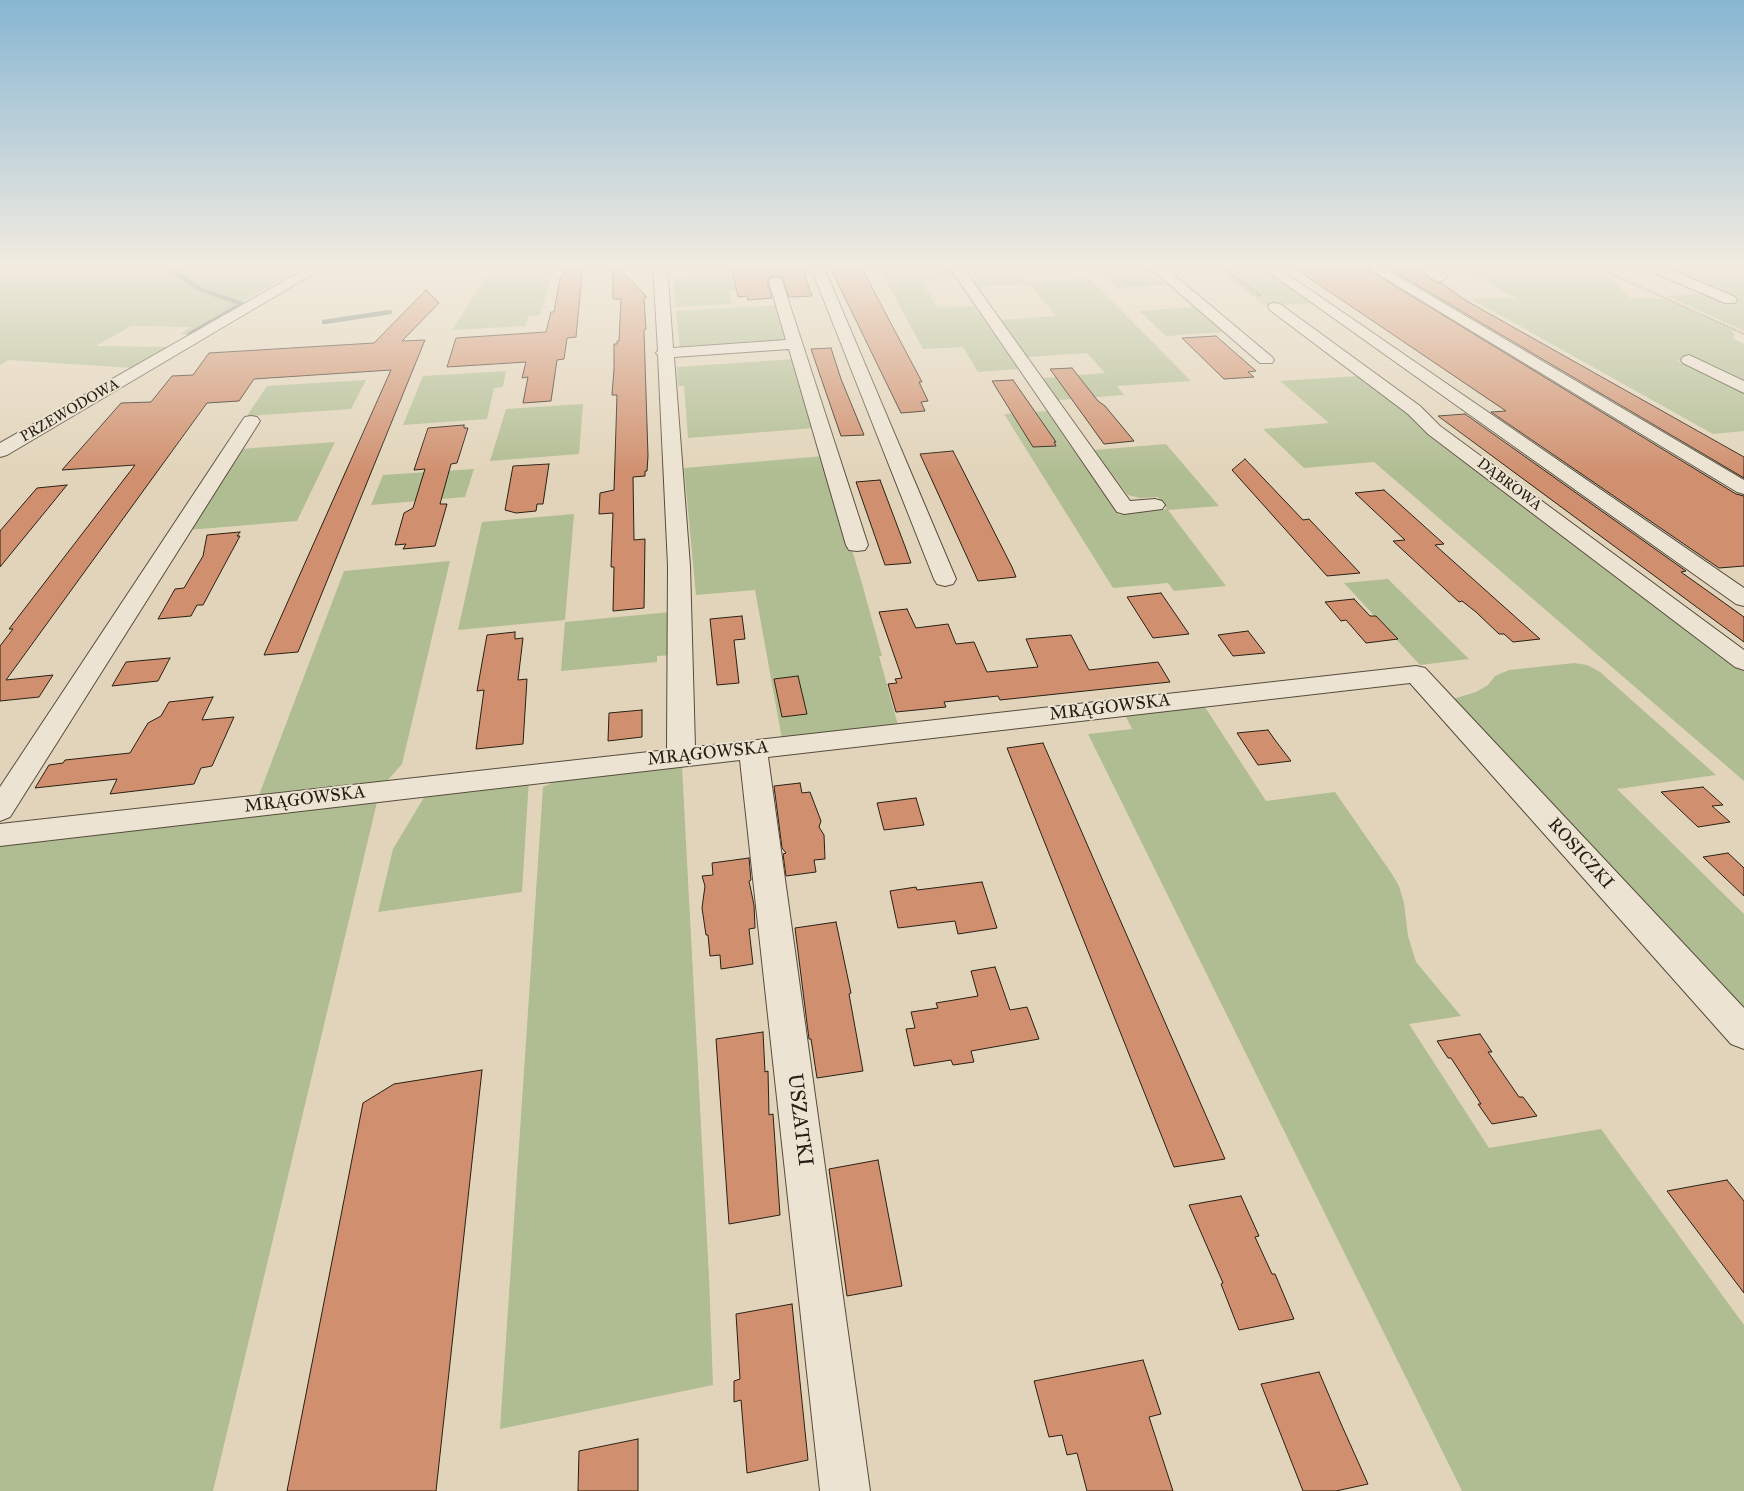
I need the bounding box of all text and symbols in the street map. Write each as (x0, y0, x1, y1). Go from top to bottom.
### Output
street label: PRZEWODOWA (17, 375, 123, 447)
street label: DĄBROWA (1473, 455, 1545, 515)
street label: MRĄGOWSKA (1048, 690, 1172, 726)
street label: MRĄGOWSKA (646, 737, 770, 771)
street label: MRĄGOWSKA (243, 782, 367, 818)
street label: ROSICZKI (1543, 814, 1617, 894)
street label: USZATKI (781, 1072, 817, 1168)

